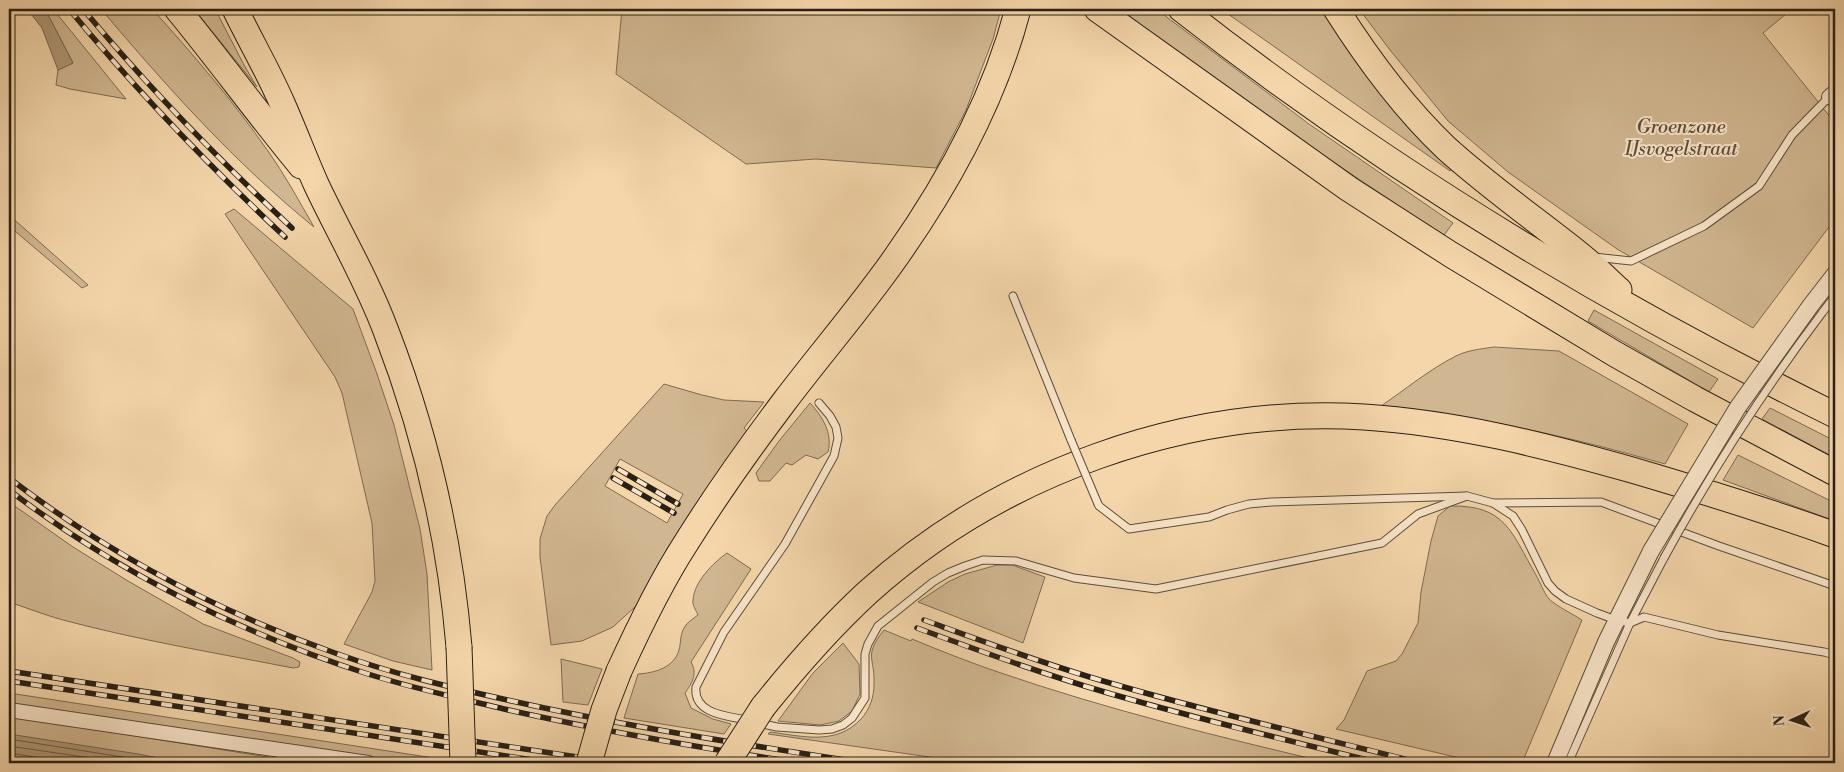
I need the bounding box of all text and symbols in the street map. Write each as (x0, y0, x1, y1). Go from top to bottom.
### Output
park label: Groenzone IJsvogelstraat (1624, 115, 1738, 161)
north arrow (1766, 694, 1816, 744)
text: N (1771, 715, 1789, 727)

